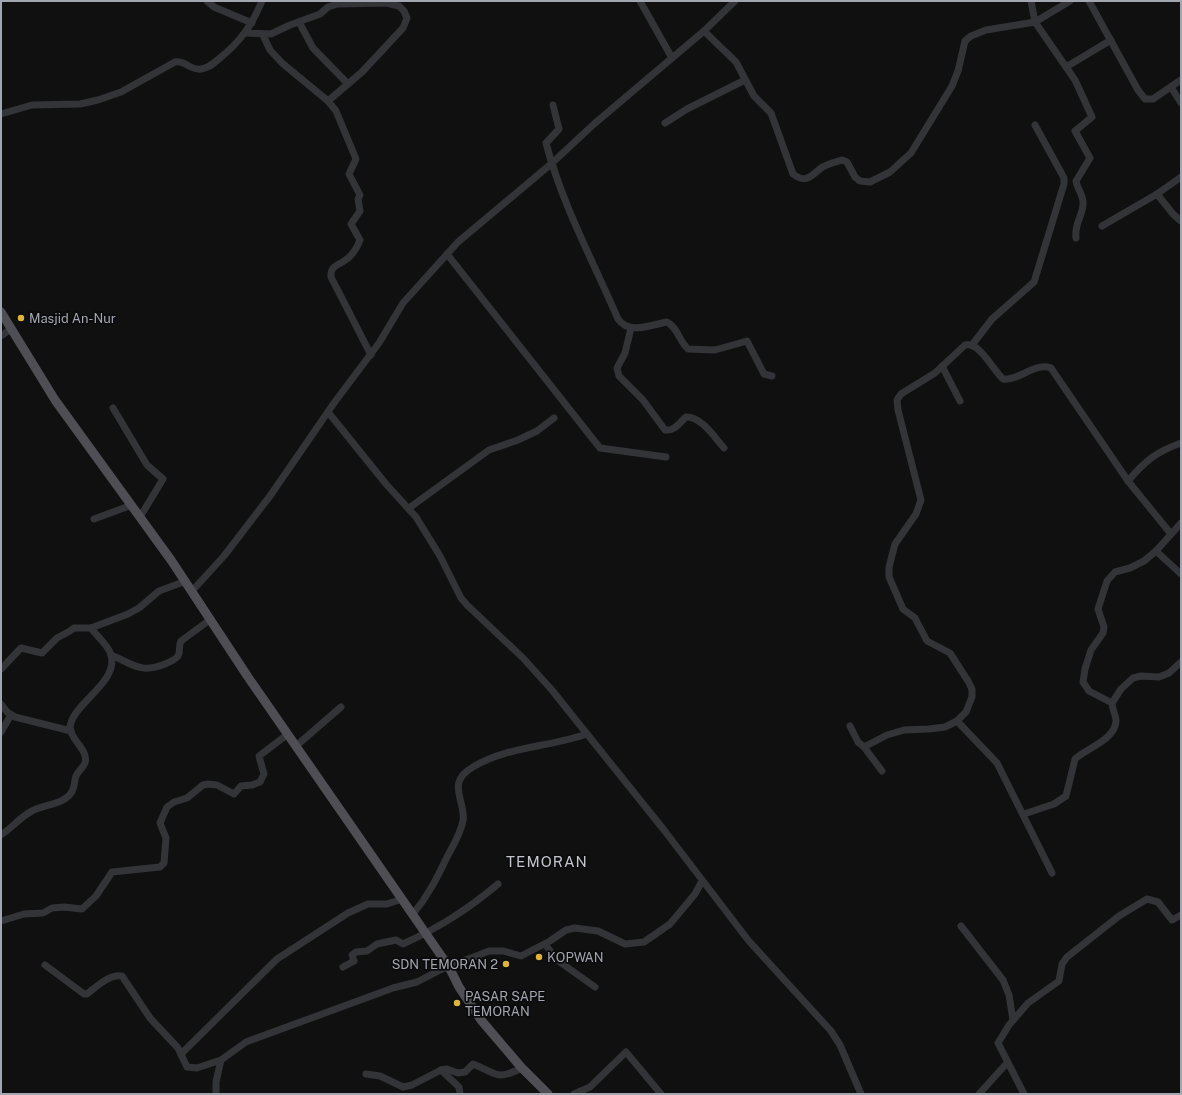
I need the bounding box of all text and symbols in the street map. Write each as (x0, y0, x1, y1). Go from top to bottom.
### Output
place label: Masjid An-Nur (29, 311, 116, 326)
marker: Masjid An-Nur (16, 313, 26, 323)
district label: TEMORAN (506, 853, 588, 870)
place label: KOPWAN (547, 950, 604, 965)
marker: KOPWAN (534, 952, 544, 962)
place label: SDN TEMORAN 2 (392, 957, 498, 972)
marker: SDN TEMORAN 2 (501, 959, 511, 969)
place label: PASAR SAPE TEMORAN (465, 989, 545, 1019)
marker: PASAR SAPE TEMORAN (452, 998, 462, 1008)

